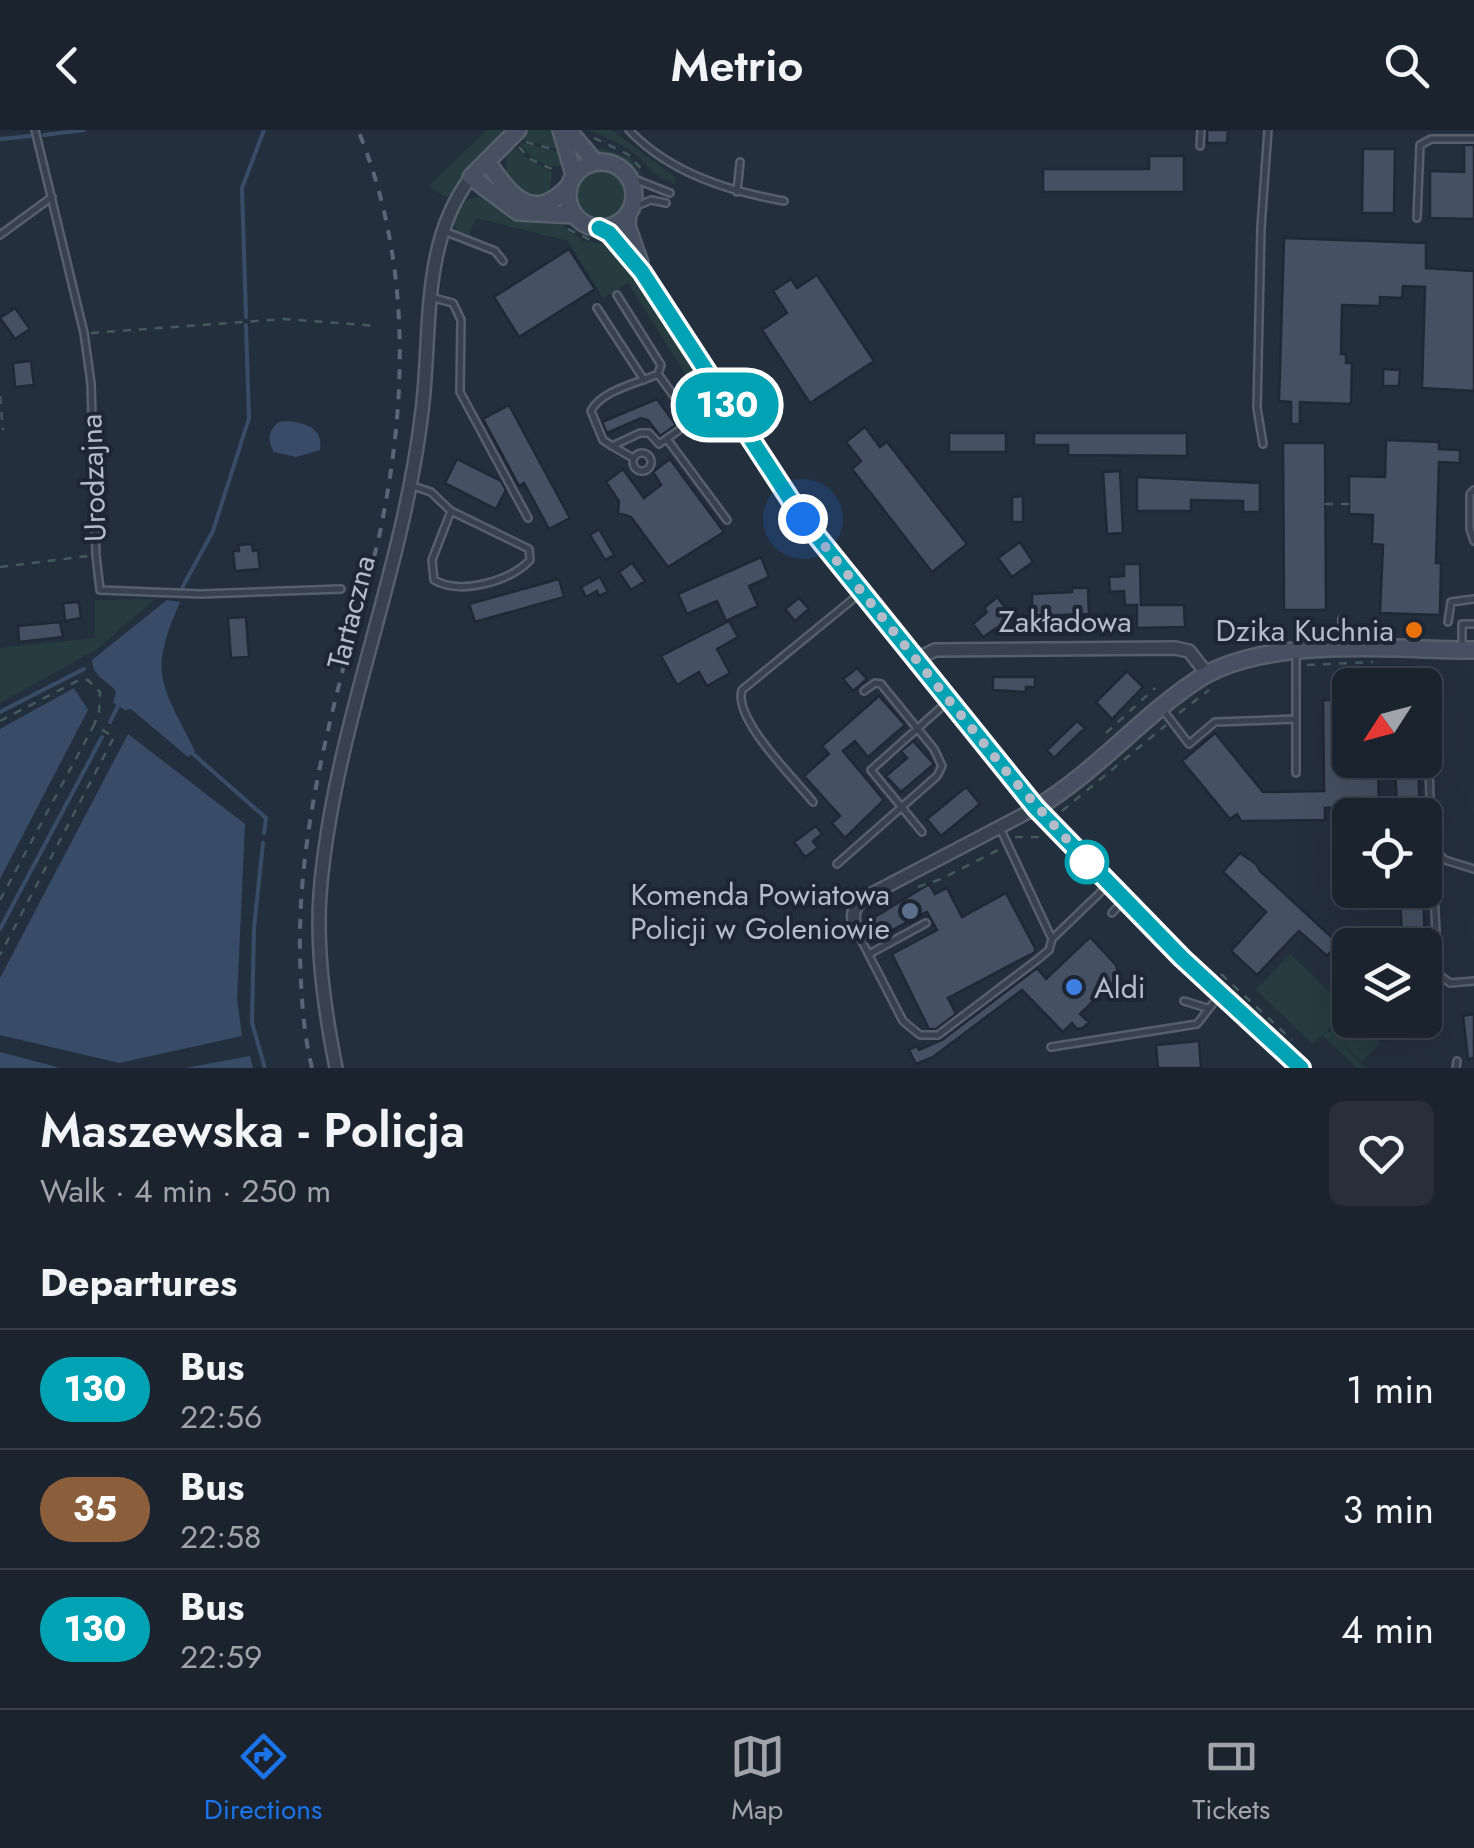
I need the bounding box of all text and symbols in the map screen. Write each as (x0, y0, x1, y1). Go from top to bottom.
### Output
text: Metrio (671, 33, 803, 98)
icon: back (40, 38, 95, 93)
icon: search (1379, 38, 1434, 93)
line badge: 130 (670, 372, 784, 438)
text: 130 (696, 380, 758, 430)
street label: Urodzajna (69, 413, 117, 543)
your location (778, 494, 828, 544)
street label: Tartaczna (316, 551, 386, 673)
street label: Zakładowa (998, 600, 1132, 643)
place label: Dzika Kuchnia (1216, 609, 1394, 652)
marker: Dzika Kuchnia (1403, 619, 1425, 641)
north arrow (1332, 668, 1442, 778)
map controls (1332, 668, 1442, 1038)
button: locate (1332, 798, 1442, 908)
unlabelled marker (1066, 841, 1108, 883)
place label: Komenda Powiatowa Policji w Goleniowie (630, 873, 890, 950)
marker: Komenda Powiatowa Policji w Goleniowie (899, 900, 921, 922)
button: layers (1332, 928, 1442, 1038)
place label: Aldi (1094, 966, 1146, 1009)
marker: Aldi (1063, 976, 1085, 998)
text: Maszewska - Policja (40, 1096, 465, 1165)
button: heart (1329, 1101, 1434, 1206)
text: Walk · 4 min · 250 m (40, 1168, 331, 1214)
text: Departures (40, 1255, 237, 1310)
text: Bus (180, 1339, 244, 1394)
text: 1 min (1346, 1362, 1434, 1417)
text: 130 (64, 1364, 126, 1414)
text: 22:56 (180, 1394, 263, 1440)
text: Bus (180, 1459, 244, 1514)
text: 3 min (1342, 1482, 1434, 1537)
text: 35 (73, 1484, 117, 1534)
text: 22:58 (180, 1514, 262, 1560)
text: Bus (180, 1579, 244, 1634)
text: 4 min (1341, 1602, 1434, 1657)
text: 130 (64, 1604, 126, 1654)
text: 22:59 (180, 1634, 263, 1680)
tab: Directions (204, 1729, 322, 1830)
tab: Map (730, 1729, 785, 1830)
tab: Tickets (1192, 1729, 1270, 1830)

